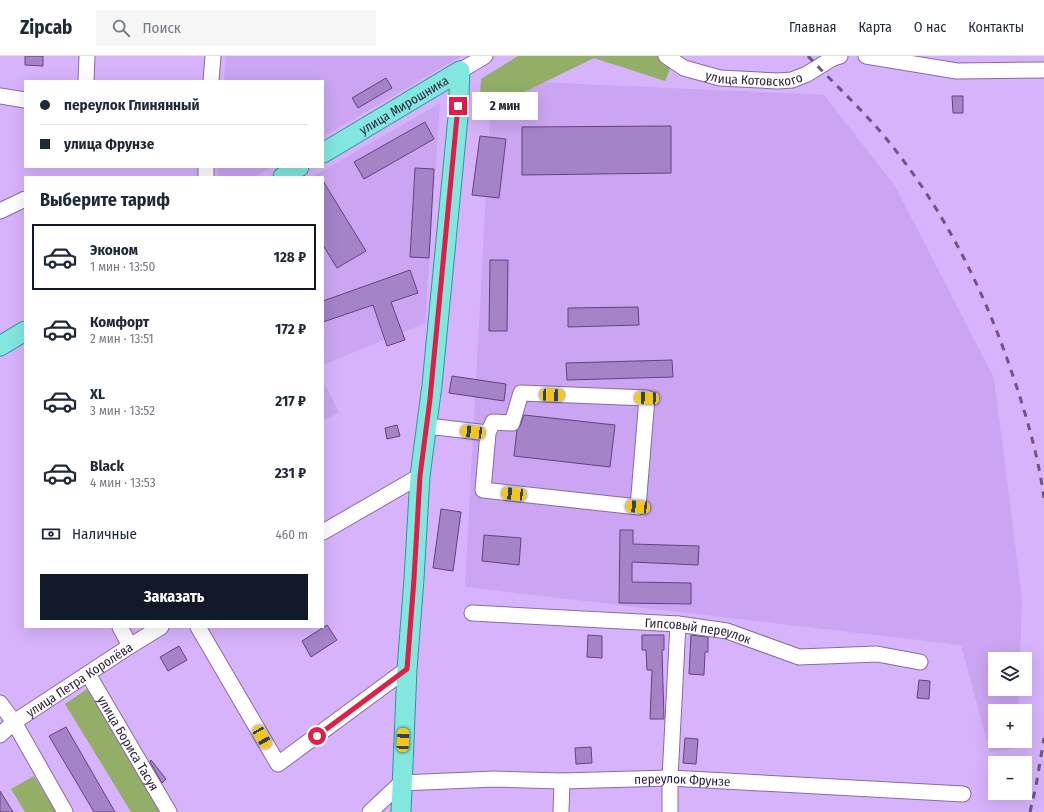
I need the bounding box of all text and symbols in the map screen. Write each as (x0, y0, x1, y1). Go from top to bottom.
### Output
search box (96, 10, 376, 46)
text: Zipcab (20, 16, 72, 39)
icon: search (110, 17, 132, 39)
text: Поиск (142, 19, 181, 37)
text: Главная (789, 19, 836, 36)
text: Карта (858, 19, 892, 36)
text: О нас (914, 19, 946, 36)
text: Контакты (968, 19, 1024, 36)
street label: улица Котовского (704, 67, 805, 89)
street label: улица Мирошника (357, 73, 451, 138)
callout: 2 мин (472, 92, 538, 120)
text: переулок Глинянный (64, 96, 200, 114)
route end (449, 97, 467, 115)
text: 2 мин (490, 98, 520, 113)
text: улица Фрунзе (64, 135, 154, 153)
text: Выберите тариф (40, 189, 170, 211)
icon: car (42, 239, 78, 275)
text: Эконом (90, 241, 138, 259)
text: 128 ₽ (274, 248, 306, 266)
text: 1 мин · 13:50 (90, 259, 155, 274)
icon: car (42, 311, 78, 347)
text: Комфорт (90, 313, 149, 331)
text: 172 ₽ (275, 320, 306, 338)
text: 2 мин · 13:51 (90, 331, 154, 346)
icon: car (42, 383, 78, 419)
text: XL (90, 385, 105, 403)
car (540, 389, 564, 401)
text: 217 ₽ (275, 392, 306, 410)
car (635, 392, 659, 404)
text: 3 мин · 13:52 (90, 403, 155, 418)
car (460, 425, 486, 439)
icon: car (42, 455, 78, 491)
text: Black (90, 457, 124, 475)
text: 231 ₽ (275, 464, 306, 482)
text: 4 мин · 13:53 (90, 475, 156, 490)
car (501, 487, 527, 501)
car (625, 500, 651, 514)
icon: cash (40, 523, 62, 545)
text: Наличные (72, 525, 137, 543)
text: 460 m (275, 527, 308, 542)
button: Заказать (40, 574, 308, 620)
street label: Гипсовый переулок (644, 615, 753, 647)
street label: улица Петра Королёва (23, 639, 136, 720)
map controls (988, 652, 1032, 800)
button: layers (988, 652, 1032, 696)
street label: улица Бориса Тасуя (94, 693, 162, 793)
button: + (988, 704, 1032, 748)
car (251, 724, 273, 750)
route start (308, 727, 326, 745)
car (397, 728, 409, 752)
button: − (988, 756, 1032, 800)
street label: переулок Фрунзе (634, 771, 731, 789)

